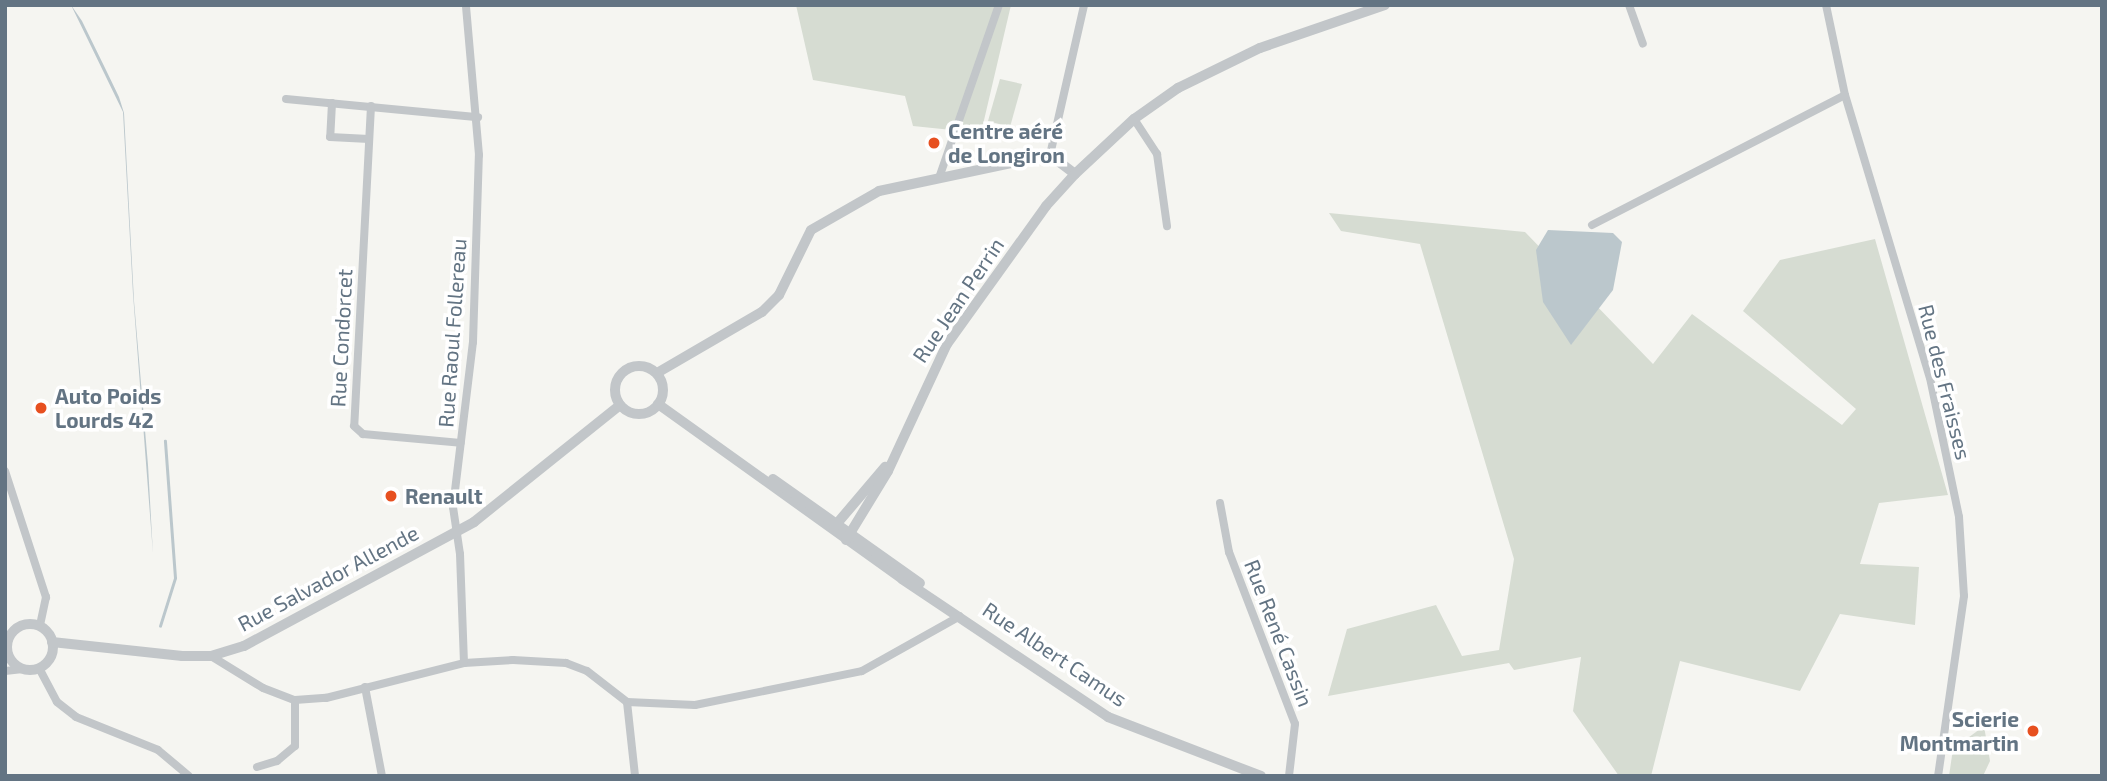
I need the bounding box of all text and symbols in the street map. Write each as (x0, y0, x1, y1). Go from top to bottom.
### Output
place label: Centre aéré de Longiron (948, 118, 1065, 168)
marker: Centre aéré de Longiron (926, 135, 942, 151)
street label: Rue Jean Perrin (907, 233, 1009, 367)
street label: Rue Raoul Follereau (433, 237, 471, 429)
street label: Rue Condorcet (325, 268, 357, 408)
street label: Rue des Fraisses (1914, 302, 1976, 462)
place label: Auto Poids Lourds 42 (55, 383, 161, 433)
marker: Auto Poids Lourds 42 (33, 400, 49, 416)
place label: Renault (405, 483, 483, 509)
marker: Renault (383, 488, 399, 504)
street label: Rue Salvador Allende (233, 519, 423, 637)
street label: Rue René Cassin (1239, 556, 1319, 710)
street label: Rue Albert Camus (978, 596, 1132, 712)
place label: Scierie Montmartin (1900, 706, 2019, 756)
marker: Scierie Montmartin (2025, 723, 2041, 739)

